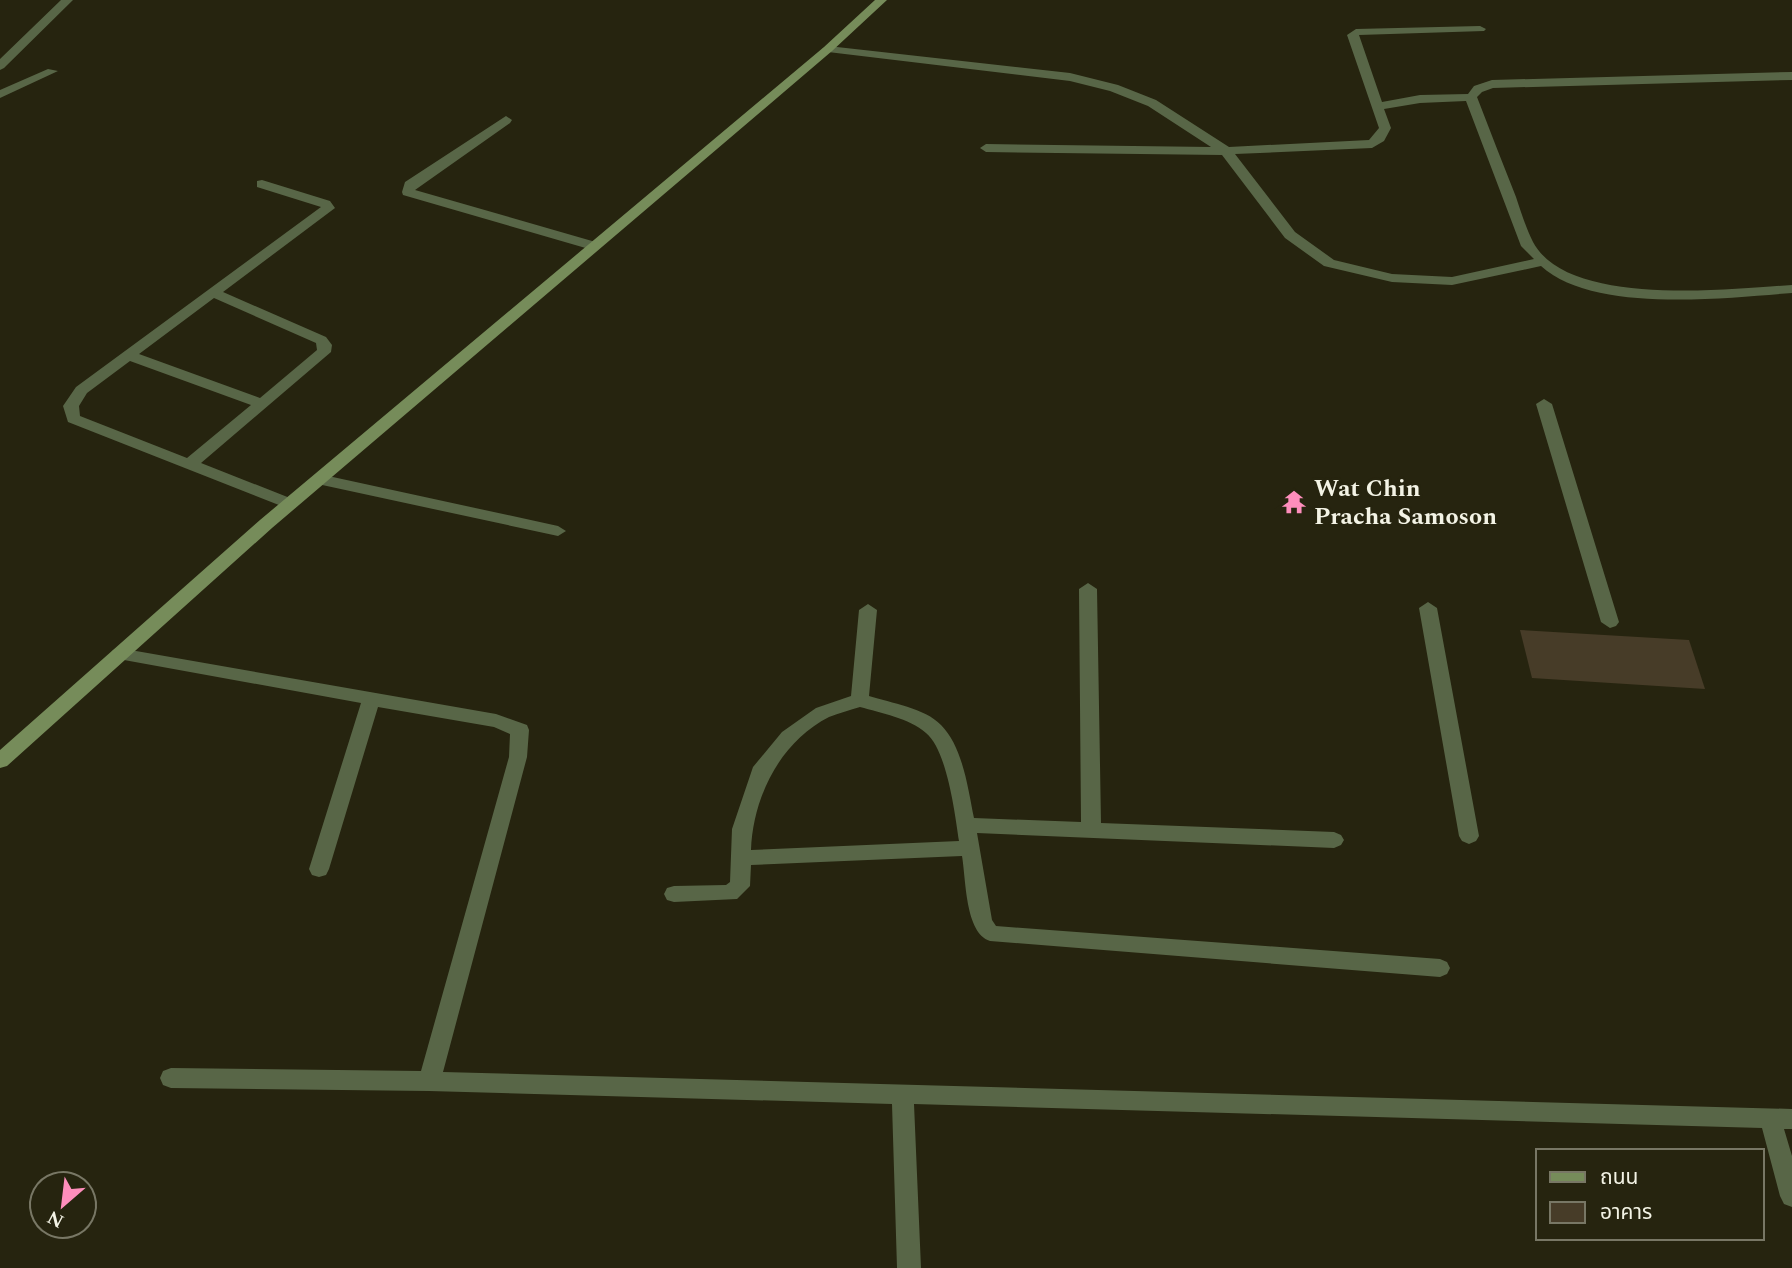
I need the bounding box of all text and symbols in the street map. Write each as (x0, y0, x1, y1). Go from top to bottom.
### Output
place label: Wat Chin Pracha Samoson (1314, 471, 1497, 535)
temple icon: Wat Chin Pracha Samoson (1280, 488, 1308, 516)
legend (1536, 1149, 1764, 1240)
text: ถนน (1600, 1162, 1638, 1194)
north arrow (28, 1170, 98, 1240)
text: อาคาร (1600, 1197, 1652, 1229)
text: N (42, 1202, 69, 1235)

